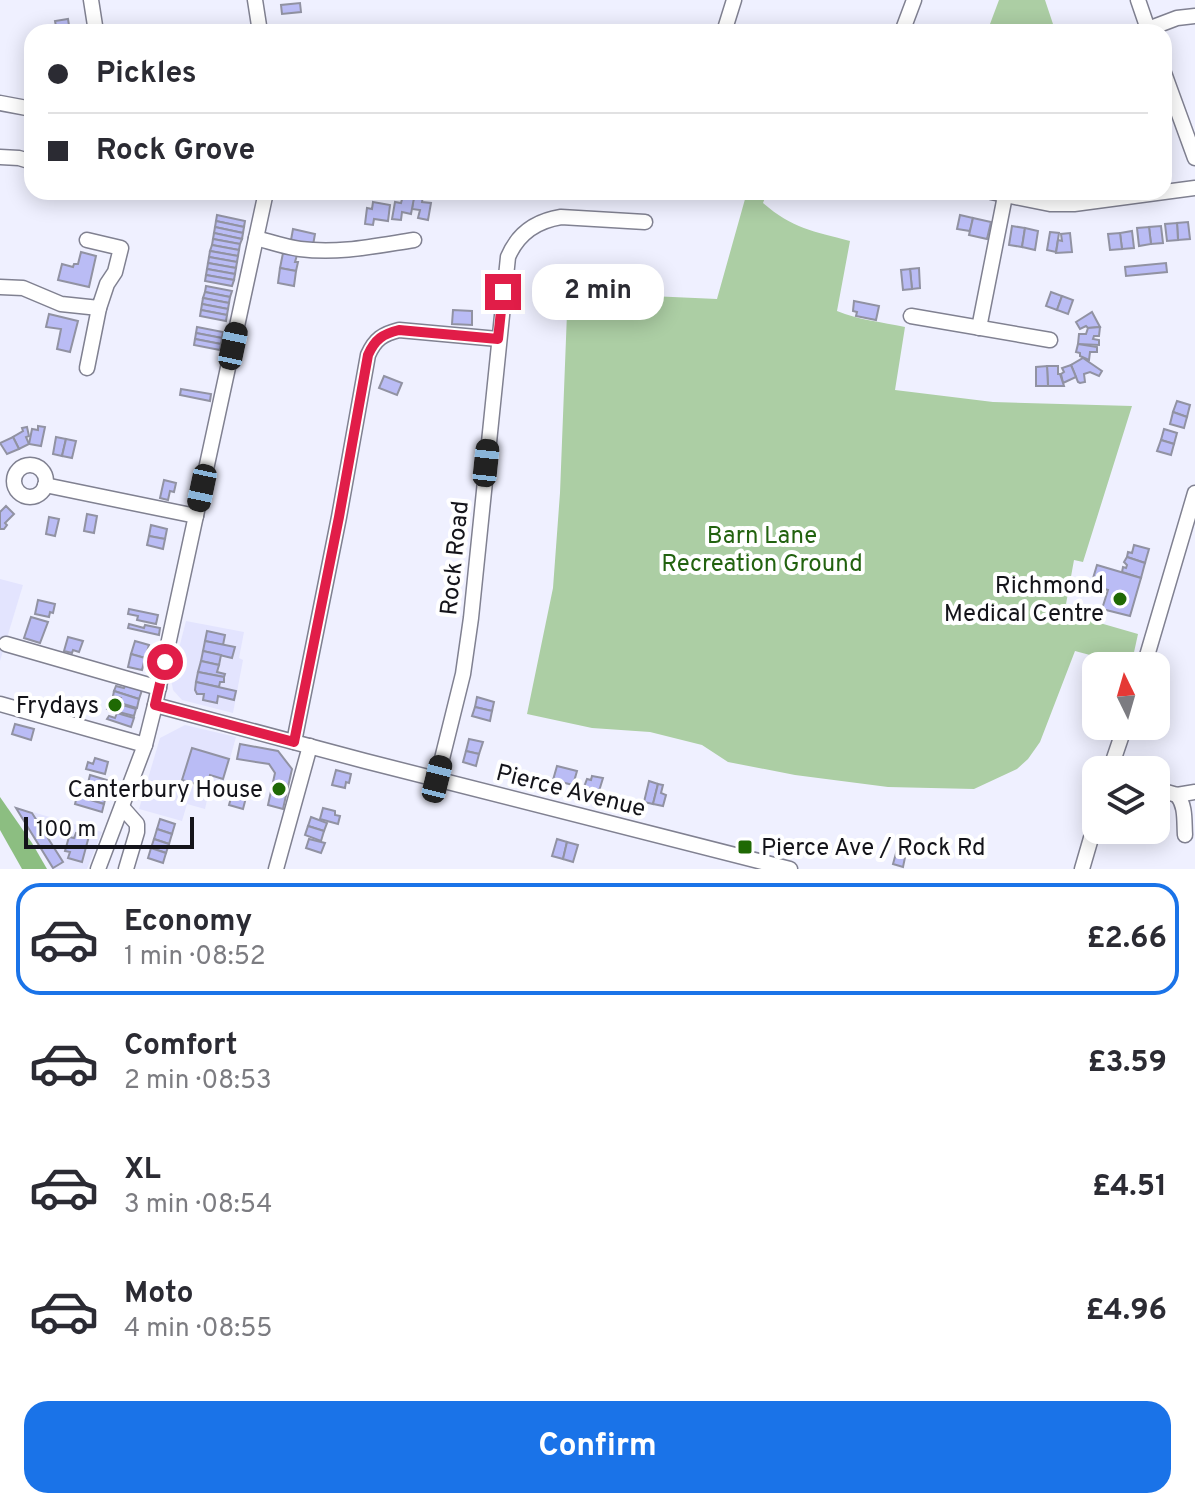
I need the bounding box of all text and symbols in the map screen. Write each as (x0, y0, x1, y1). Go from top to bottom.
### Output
text: Pickles (96, 56, 197, 93)
text: Rock Grove (96, 133, 255, 170)
callout: 2 min (531, 264, 663, 320)
route end (485, 274, 521, 310)
text: 2 min (564, 275, 632, 308)
car (216, 320, 250, 372)
car (472, 438, 500, 488)
car (185, 462, 219, 514)
street label: Rock Road (435, 499, 477, 617)
park label: Barn Lane Recreation Ground (661, 522, 863, 580)
place label: Richmond Medical Centre (944, 572, 1104, 630)
marker: Richmond Medical Centre (1111, 590, 1129, 608)
route start (147, 644, 183, 680)
north arrow (1082, 652, 1170, 740)
map controls (1082, 652, 1170, 844)
place label: Frydays (16, 692, 99, 722)
marker: Frydays (106, 696, 124, 714)
car (420, 753, 454, 805)
button: layers (1082, 756, 1170, 844)
street label: Pierce Avenue (493, 759, 648, 825)
place label: Canterbury House (67, 776, 263, 806)
marker: Canterbury House (270, 780, 288, 798)
scale bar (24, 813, 194, 849)
text: 100 m (36, 817, 96, 844)
place label: Pierce Ave / Rock Rd (761, 834, 985, 864)
marker: Pierce Ave / Rock Rd (736, 838, 754, 856)
icon: car (28, 903, 100, 975)
text: Economy (124, 904, 252, 941)
text: £2.66 (1086, 921, 1167, 958)
text: 1 min · 08:52 (124, 941, 266, 974)
icon: car (28, 1027, 100, 1099)
text: Comfort (124, 1028, 237, 1065)
text: £3.59 (1088, 1045, 1167, 1082)
text: 2 min · 08:53 (124, 1065, 272, 1098)
icon: car (28, 1151, 100, 1223)
text: XL (124, 1152, 161, 1189)
text: £4.51 (1092, 1169, 1167, 1206)
text: 3 min · 08:54 (124, 1189, 273, 1222)
icon: car (28, 1275, 100, 1347)
text: Moto (124, 1276, 194, 1313)
text: £4.96 (1086, 1293, 1167, 1330)
text: 4 min · 08:55 (124, 1313, 272, 1346)
button: Confirm (24, 1401, 1171, 1493)

